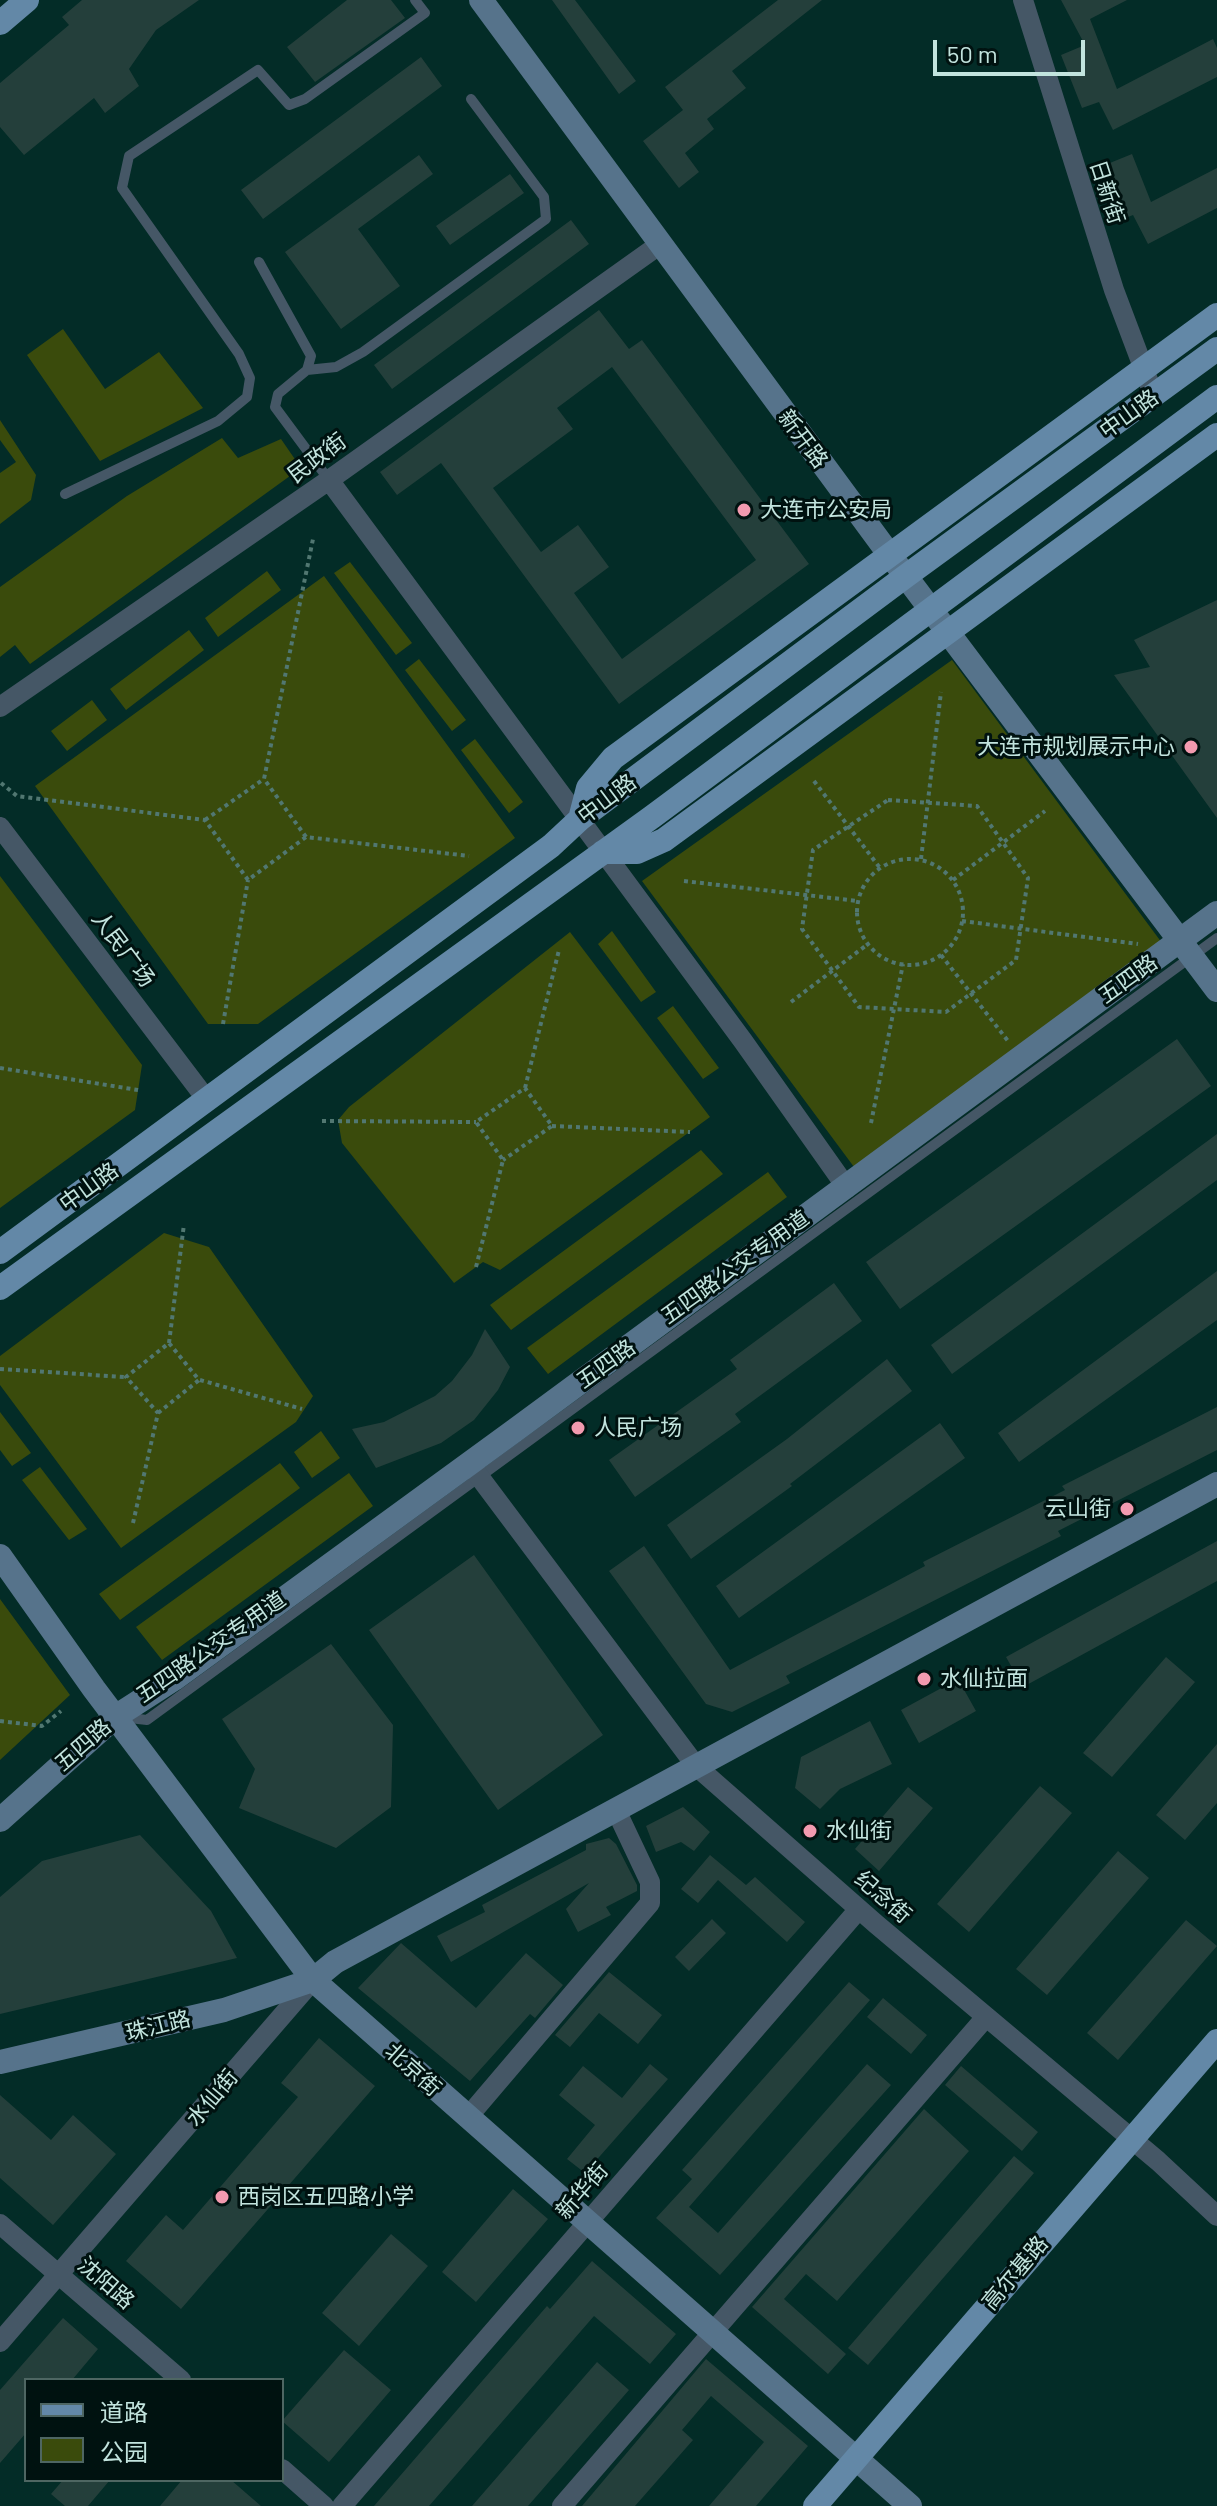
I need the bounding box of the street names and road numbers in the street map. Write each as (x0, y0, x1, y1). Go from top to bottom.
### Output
street label: 日新街 (1084, 157, 1130, 227)
street label: 中山路 (1095, 384, 1163, 444)
street label: 新开路 (773, 405, 833, 473)
street label: 民政街 (283, 428, 351, 488)
street label: 中山路 (573, 769, 641, 829)
street label: 人民广场 (86, 906, 160, 992)
street label: 五四路 (1094, 949, 1162, 1009)
street label: 中山路 (55, 1157, 123, 1217)
street label: 五四路公交专用道 (656, 1205, 814, 1329)
street label: 五四路 (572, 1334, 640, 1394)
street label: 五四路公交专用道 (131, 1586, 291, 1708)
street label: 五四路 (49, 1713, 117, 1777)
street label: 纪念街 (849, 1865, 917, 1929)
street label: 珠江路 (123, 2005, 193, 2047)
street label: 北京街 (380, 2038, 446, 2102)
street label: 水仙街 (181, 2064, 243, 2132)
street label: 新华街 (550, 2157, 614, 2225)
street label: 高尔基路 (977, 2231, 1053, 2315)
street label: 沈阳路 (72, 2251, 140, 2315)

